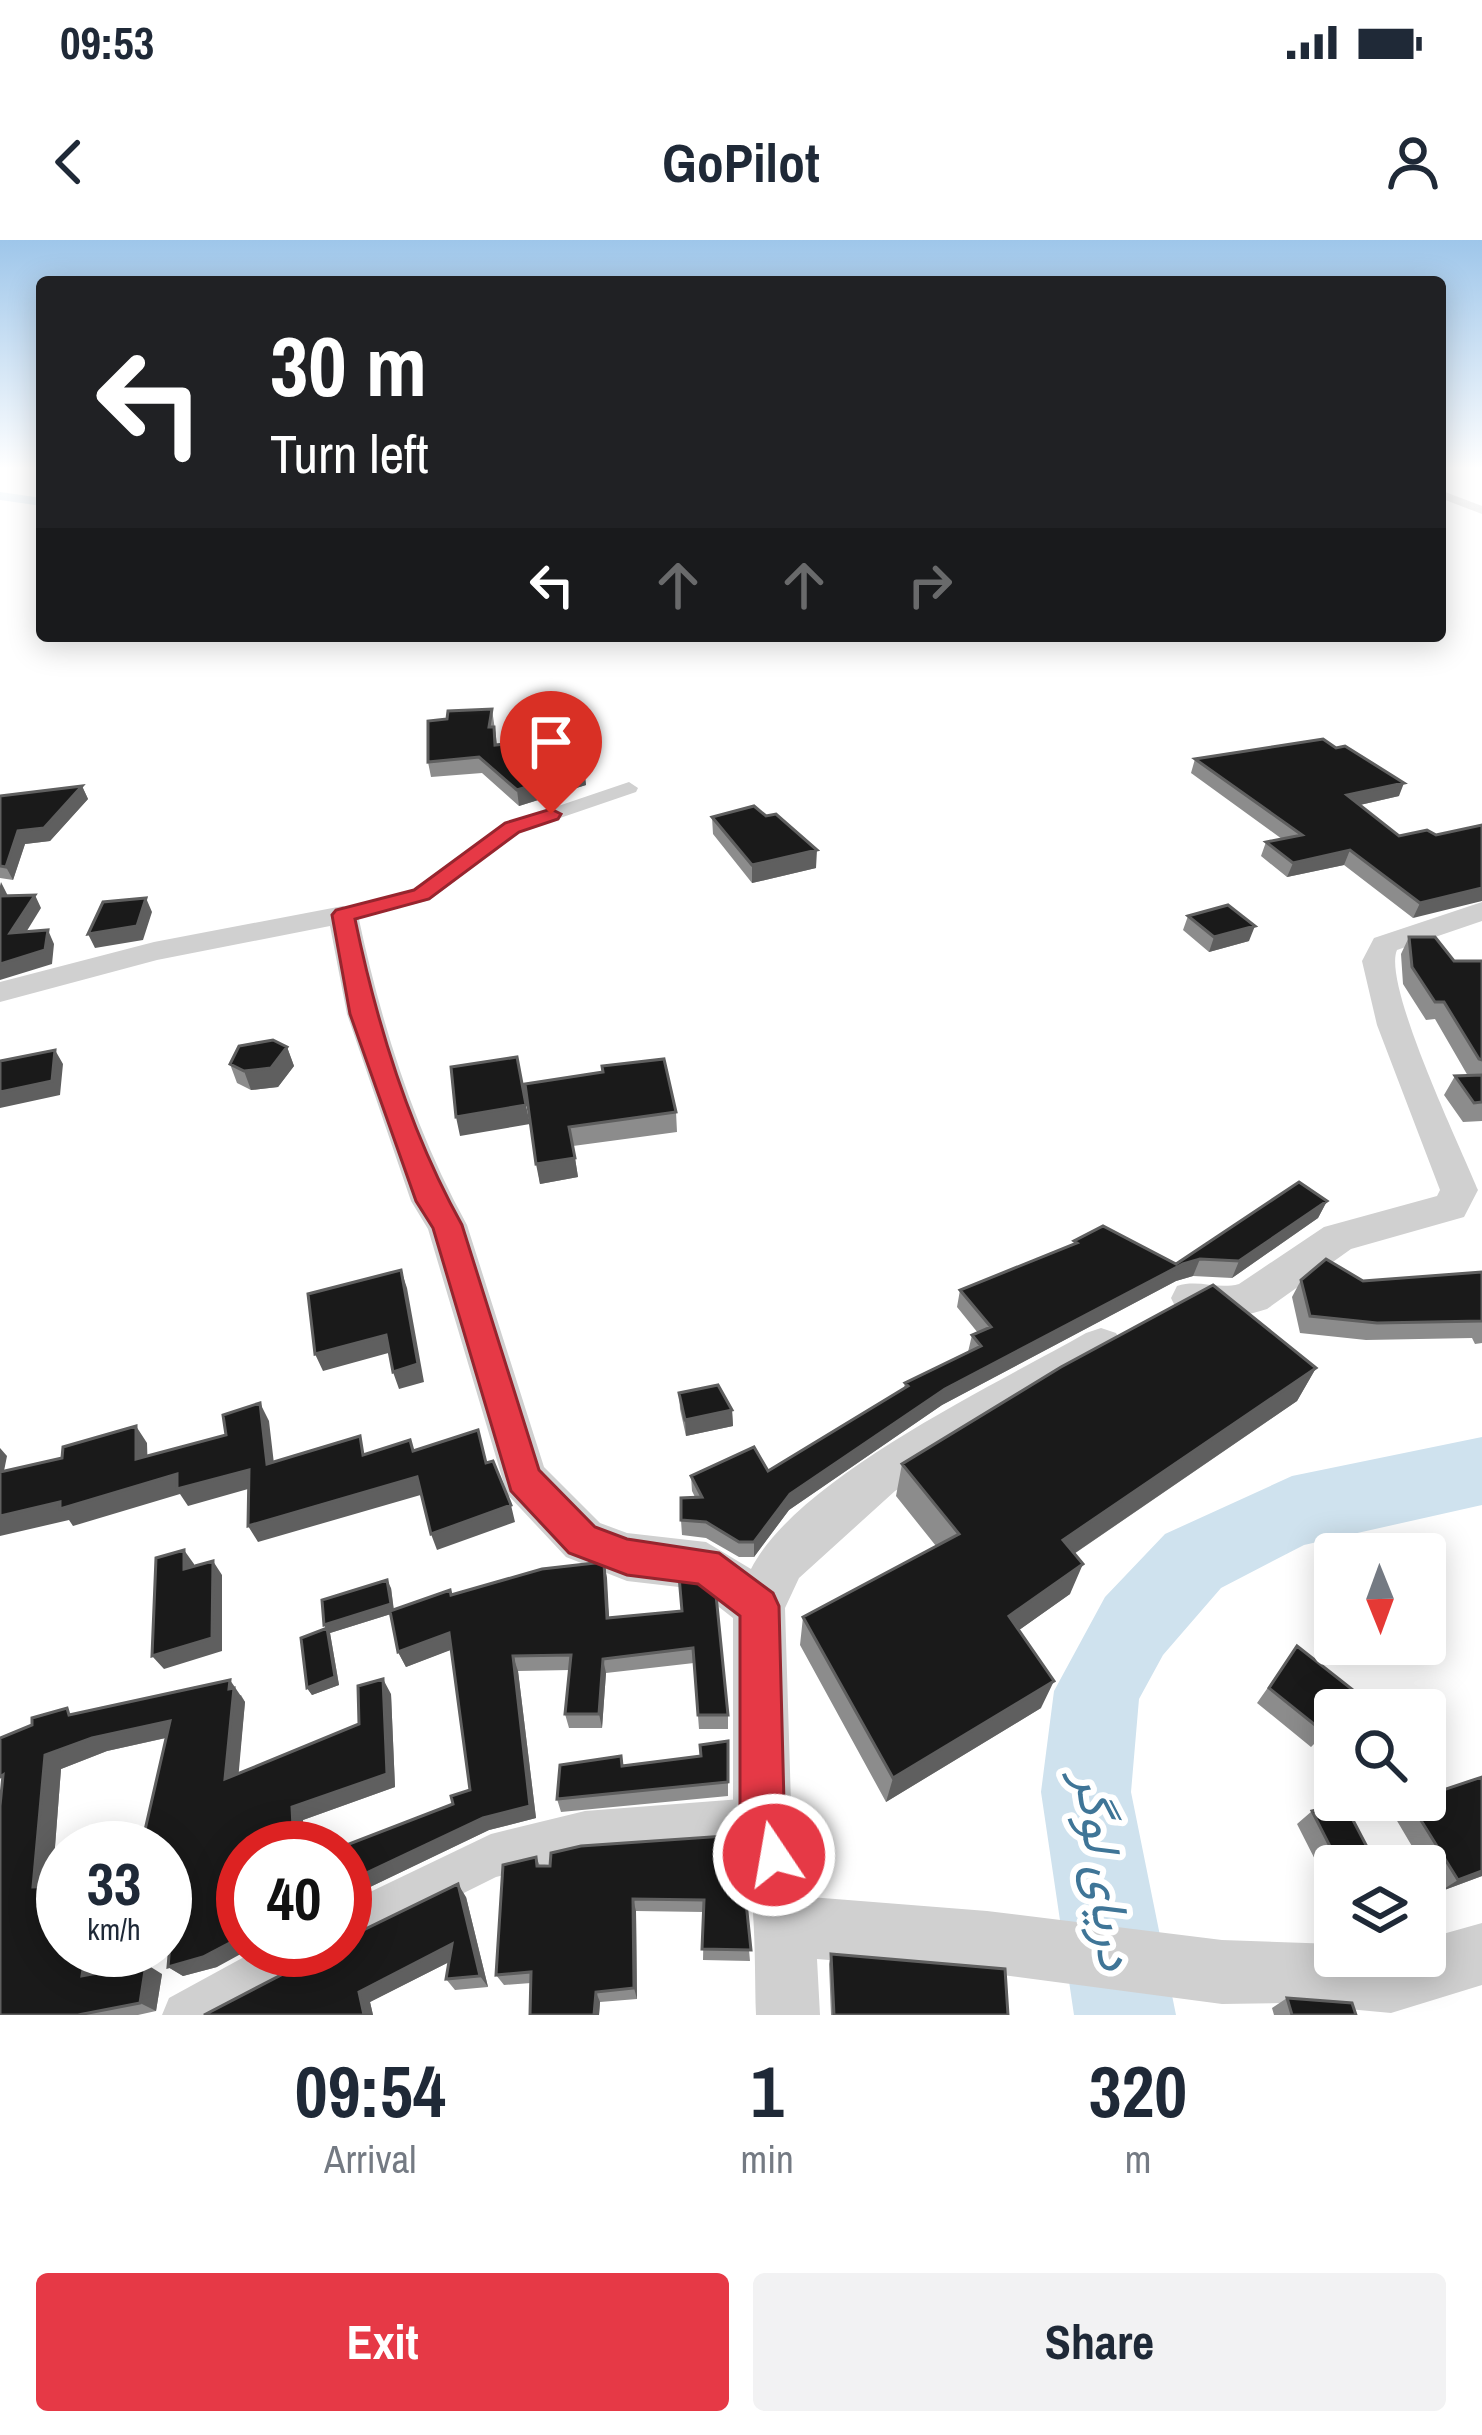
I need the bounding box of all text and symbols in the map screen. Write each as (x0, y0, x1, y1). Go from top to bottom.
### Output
text: 09:53 (60, 12, 154, 73)
text: GoPilot (662, 126, 820, 199)
icon: back (36, 129, 102, 195)
icon: person (1380, 129, 1446, 195)
text: 30 m (270, 309, 427, 422)
icon: left (72, 324, 228, 480)
text: Turn left (270, 417, 429, 490)
icon: left (519, 552, 585, 618)
icon: ahead (645, 552, 711, 618)
icon: ahead (771, 552, 837, 618)
icon: right (897, 552, 963, 618)
pin (500, 691, 602, 814)
icon: arrive (518, 709, 584, 775)
north arrow (1314, 1533, 1446, 1665)
map controls (1314, 1533, 1446, 1977)
button: search (1314, 1689, 1446, 1821)
water label: دریای لوگر (1059, 1765, 1152, 1974)
position arrow (711, 1792, 837, 1918)
speed limit sign: 40 (216, 1821, 372, 1977)
text: 33 (87, 1843, 141, 1924)
button: layers (1314, 1845, 1446, 1977)
text: km/h (87, 1909, 141, 1949)
text: 09:54 (295, 2042, 446, 2139)
text: 1 (751, 2042, 784, 2139)
text: 320 (1089, 2042, 1187, 2139)
text: Arrival (324, 2133, 416, 2185)
text: min (741, 2133, 794, 2185)
text: m (1125, 2133, 1151, 2185)
button: Exit (36, 2273, 729, 2411)
button: Share (753, 2273, 1446, 2411)

